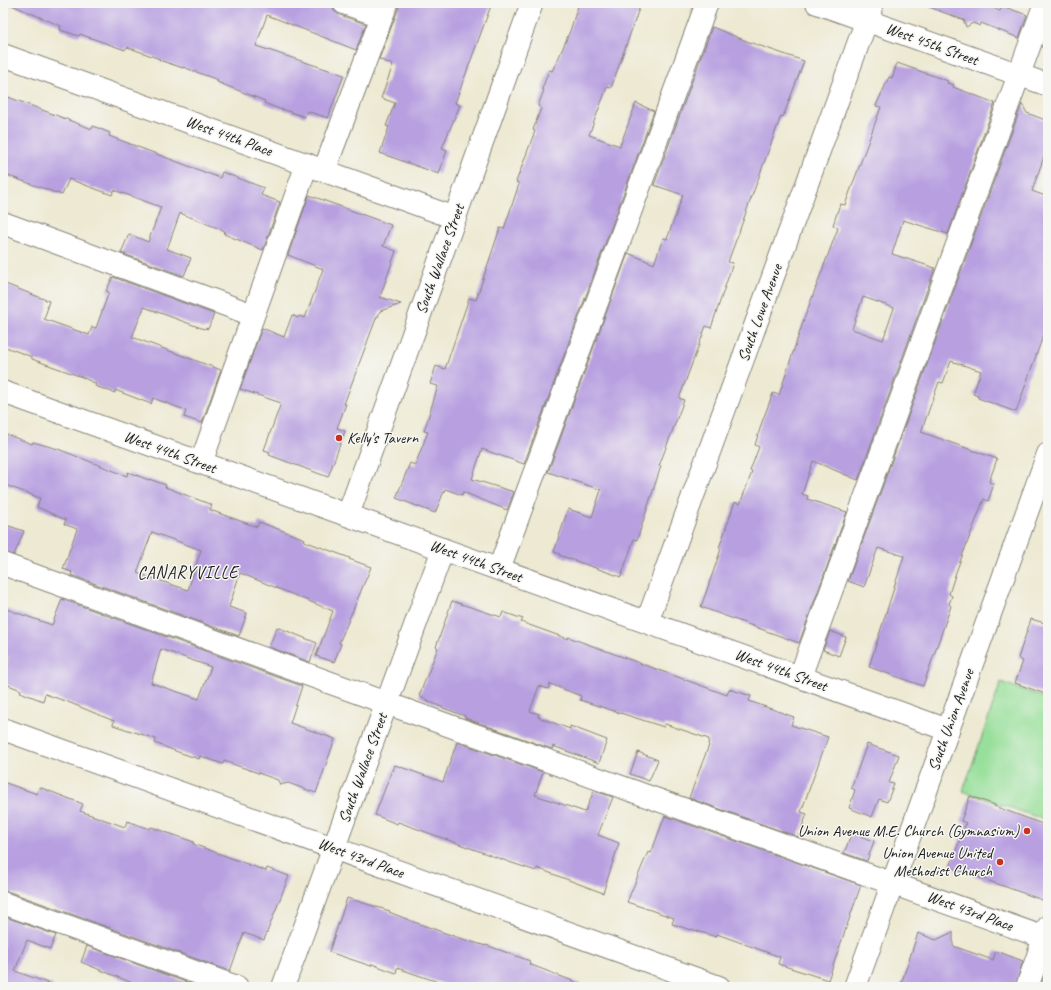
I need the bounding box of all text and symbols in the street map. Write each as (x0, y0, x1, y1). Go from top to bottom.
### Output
street label: West 45th Street (883, 18, 983, 71)
street label: West 44th Place (183, 111, 277, 161)
street label: South Wallace Street (411, 200, 470, 317)
street label: South Lowe Avenue (733, 260, 787, 364)
street label: West 44th Street (121, 426, 221, 479)
place label: Kelly's Tavern (347, 428, 419, 448)
marker: Kelly's Tavern (334, 433, 344, 443)
street label: West 44th Street (427, 535, 527, 588)
district label: CANARYVILLE (137, 562, 240, 583)
street label: West 44th Street (732, 644, 832, 697)
street label: South Union Avenue (923, 665, 979, 774)
street label: South Wallace Street (334, 709, 393, 826)
place label: Union Avenue M.E. Church (Gymnasium) (798, 821, 1020, 841)
marker: Union Avenue M.E. Church (Gymnasium) (1022, 826, 1032, 836)
street label: West 43rd Place (315, 833, 408, 883)
place label: Union Avenue United Methodist Church (882, 843, 995, 881)
marker: Union Avenue United Methodist Church (995, 857, 1005, 867)
street label: West 43rd Place (924, 886, 1017, 936)

